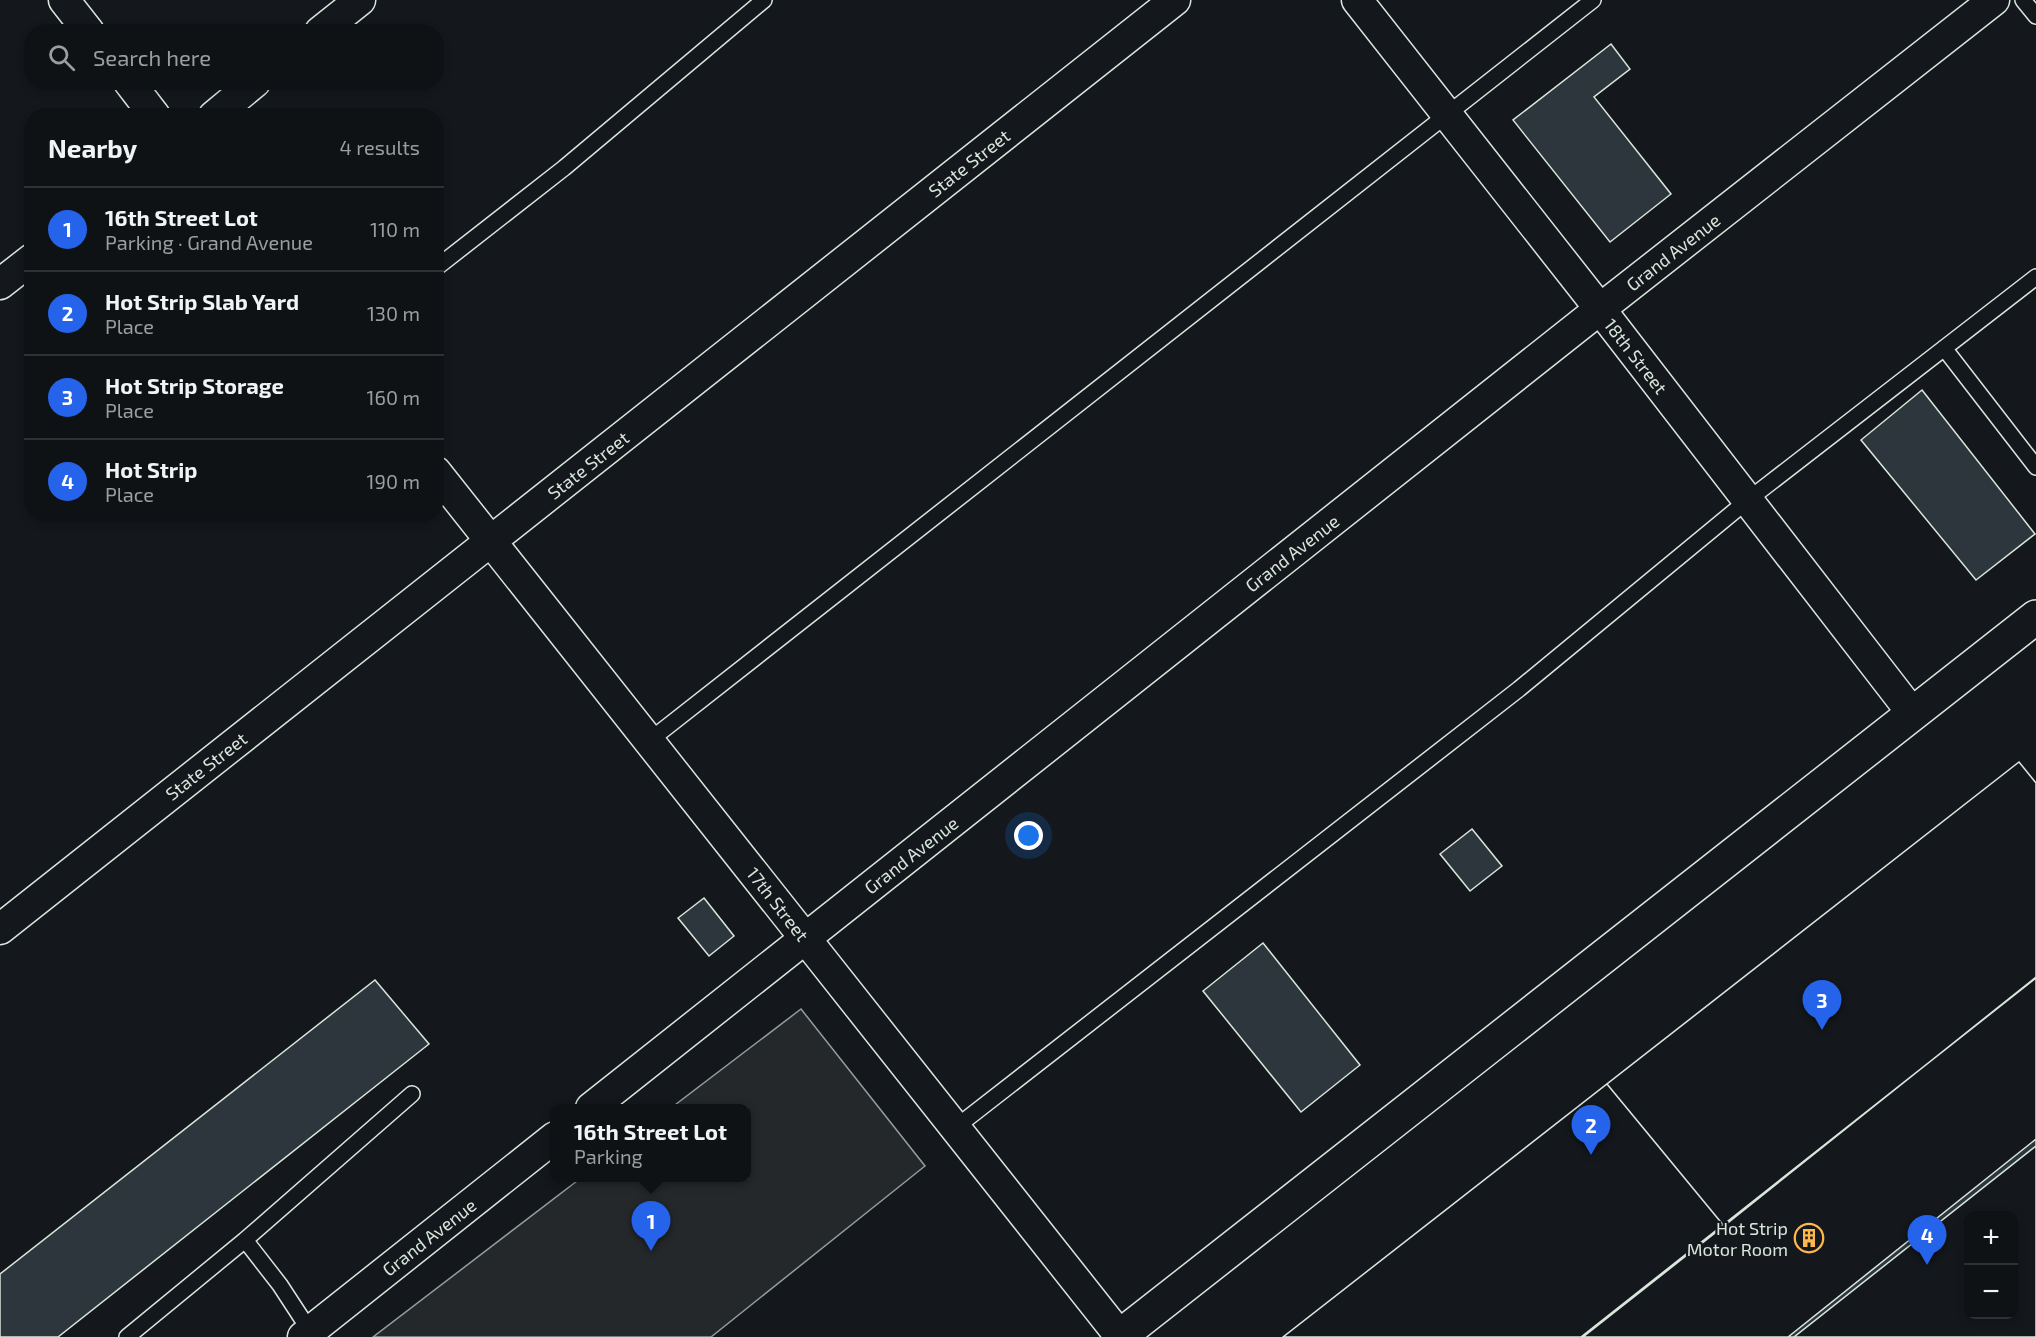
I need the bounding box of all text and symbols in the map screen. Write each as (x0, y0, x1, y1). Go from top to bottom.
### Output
search box (24, 24, 444, 90)
icon: search (45, 41, 78, 74)
text: Search here (93, 44, 211, 70)
street label: State Street (924, 124, 1014, 202)
text: Nearby (48, 132, 137, 163)
text: 4 results (340, 135, 420, 159)
text: 16th Street Lot (105, 204, 258, 230)
street label: Grand Avenue (1622, 209, 1724, 295)
text: 1 (63, 217, 72, 241)
text: 110 m (370, 217, 420, 241)
text: Parking · Grand Avenue (105, 230, 313, 254)
text: Hot Strip Slab Yard (105, 288, 299, 314)
text: 2 (62, 301, 73, 325)
text: 130 m (367, 301, 420, 325)
text: Place (105, 314, 154, 338)
street label: 18th Street (1600, 314, 1672, 398)
text: Hot Strip Storage (105, 372, 284, 398)
text: 3 (62, 385, 73, 409)
text: 160 m (367, 385, 420, 409)
text: Place (105, 398, 154, 422)
street label: State Street (543, 426, 633, 504)
text: Hot Strip (105, 456, 197, 482)
text: 4 (61, 469, 74, 493)
text: 190 m (367, 469, 420, 493)
text: Place (105, 482, 154, 506)
street label: Grand Avenue (1241, 510, 1343, 596)
street label: State Street (161, 727, 251, 805)
street label: Grand Avenue (860, 812, 962, 898)
your location (1014, 821, 1043, 850)
street label: 17th Street (742, 863, 814, 945)
pin: 3 (1802, 980, 1842, 1030)
popup (550, 1104, 751, 1182)
pin: 2 (1572, 1106, 1610, 1155)
text: 16th Street Lot (574, 1118, 727, 1144)
text: Parking (574, 1144, 643, 1168)
street label: Grand Avenue (378, 1194, 480, 1280)
pin: 1 (632, 1202, 670, 1251)
map controls (1964, 1211, 2018, 1319)
button: + (1964, 1211, 2018, 1265)
pin: 4 (1908, 1216, 1946, 1265)
place label: Hot Strip Motor Room (1687, 1217, 1788, 1260)
building icon: Hot Strip Motor Room (1793, 1222, 1825, 1254)
button: − (1964, 1265, 2018, 1319)

